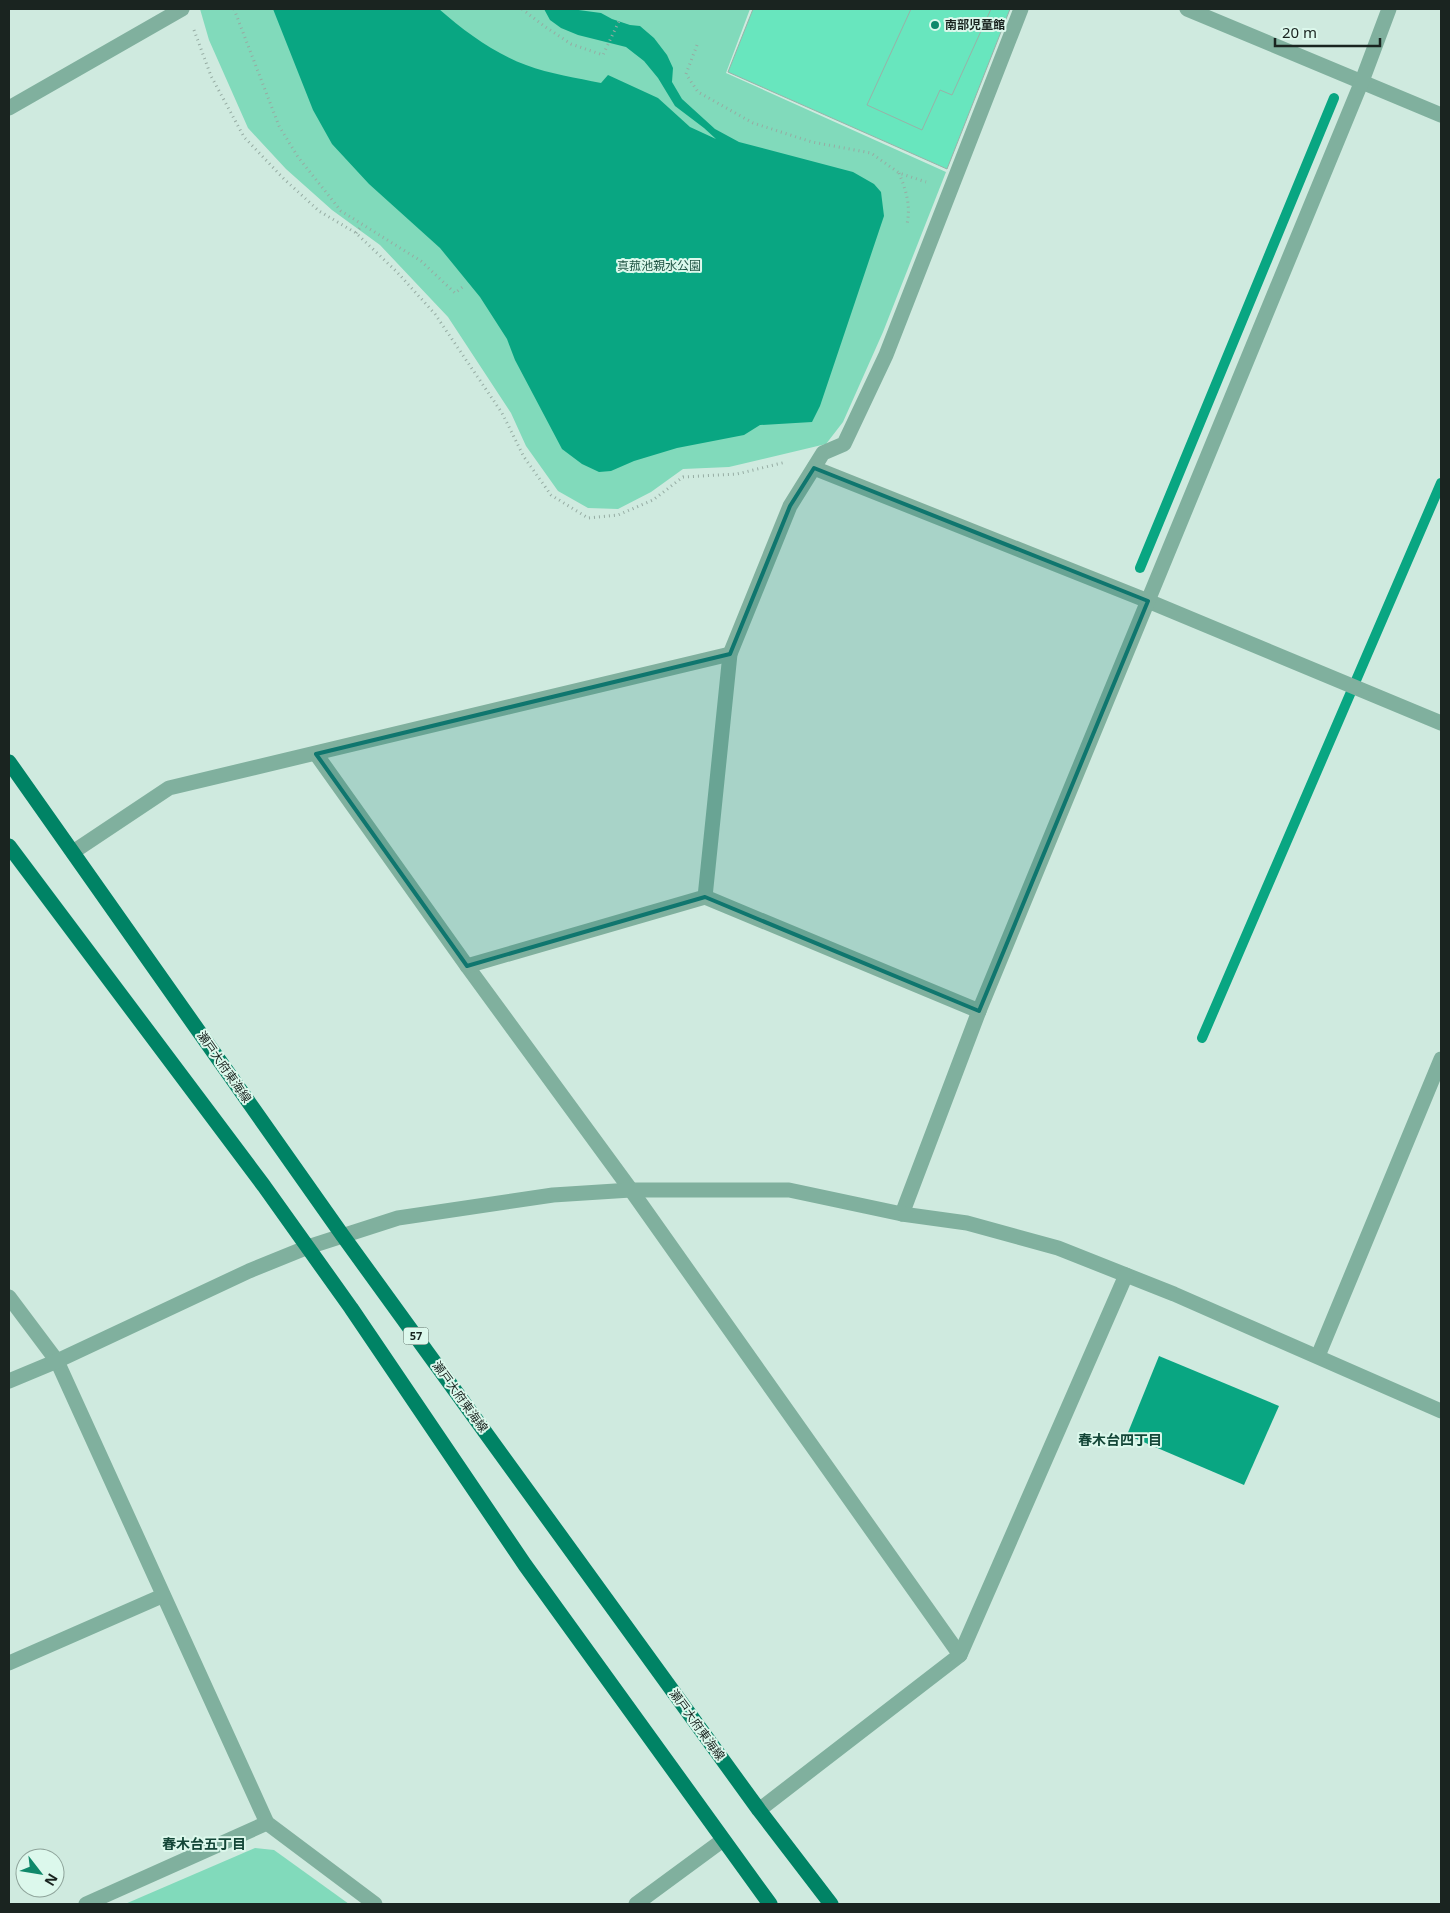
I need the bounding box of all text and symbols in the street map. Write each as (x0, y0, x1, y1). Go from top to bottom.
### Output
scale bar (1275, 15, 1380, 47)
place label: 南部児童館 (945, 16, 1005, 33)
marker: 南部児童館 (929, 19, 941, 31)
text: 20 m (1282, 22, 1317, 42)
park label: 真菰池親水公園 (617, 257, 701, 274)
street label: 瀬戸大府東海線 (193, 1027, 255, 1106)
road number: 57 (404, 1328, 428, 1344)
street label: 瀬戸大府東海線 (429, 1358, 492, 1436)
district label: 春木台四丁目 (1078, 1430, 1162, 1449)
street label: 瀬戸大府東海線 (666, 1686, 729, 1764)
district label: 春木台五丁目 (162, 1834, 246, 1853)
north arrow (15, 1848, 65, 1898)
text: N (40, 1870, 63, 1890)

